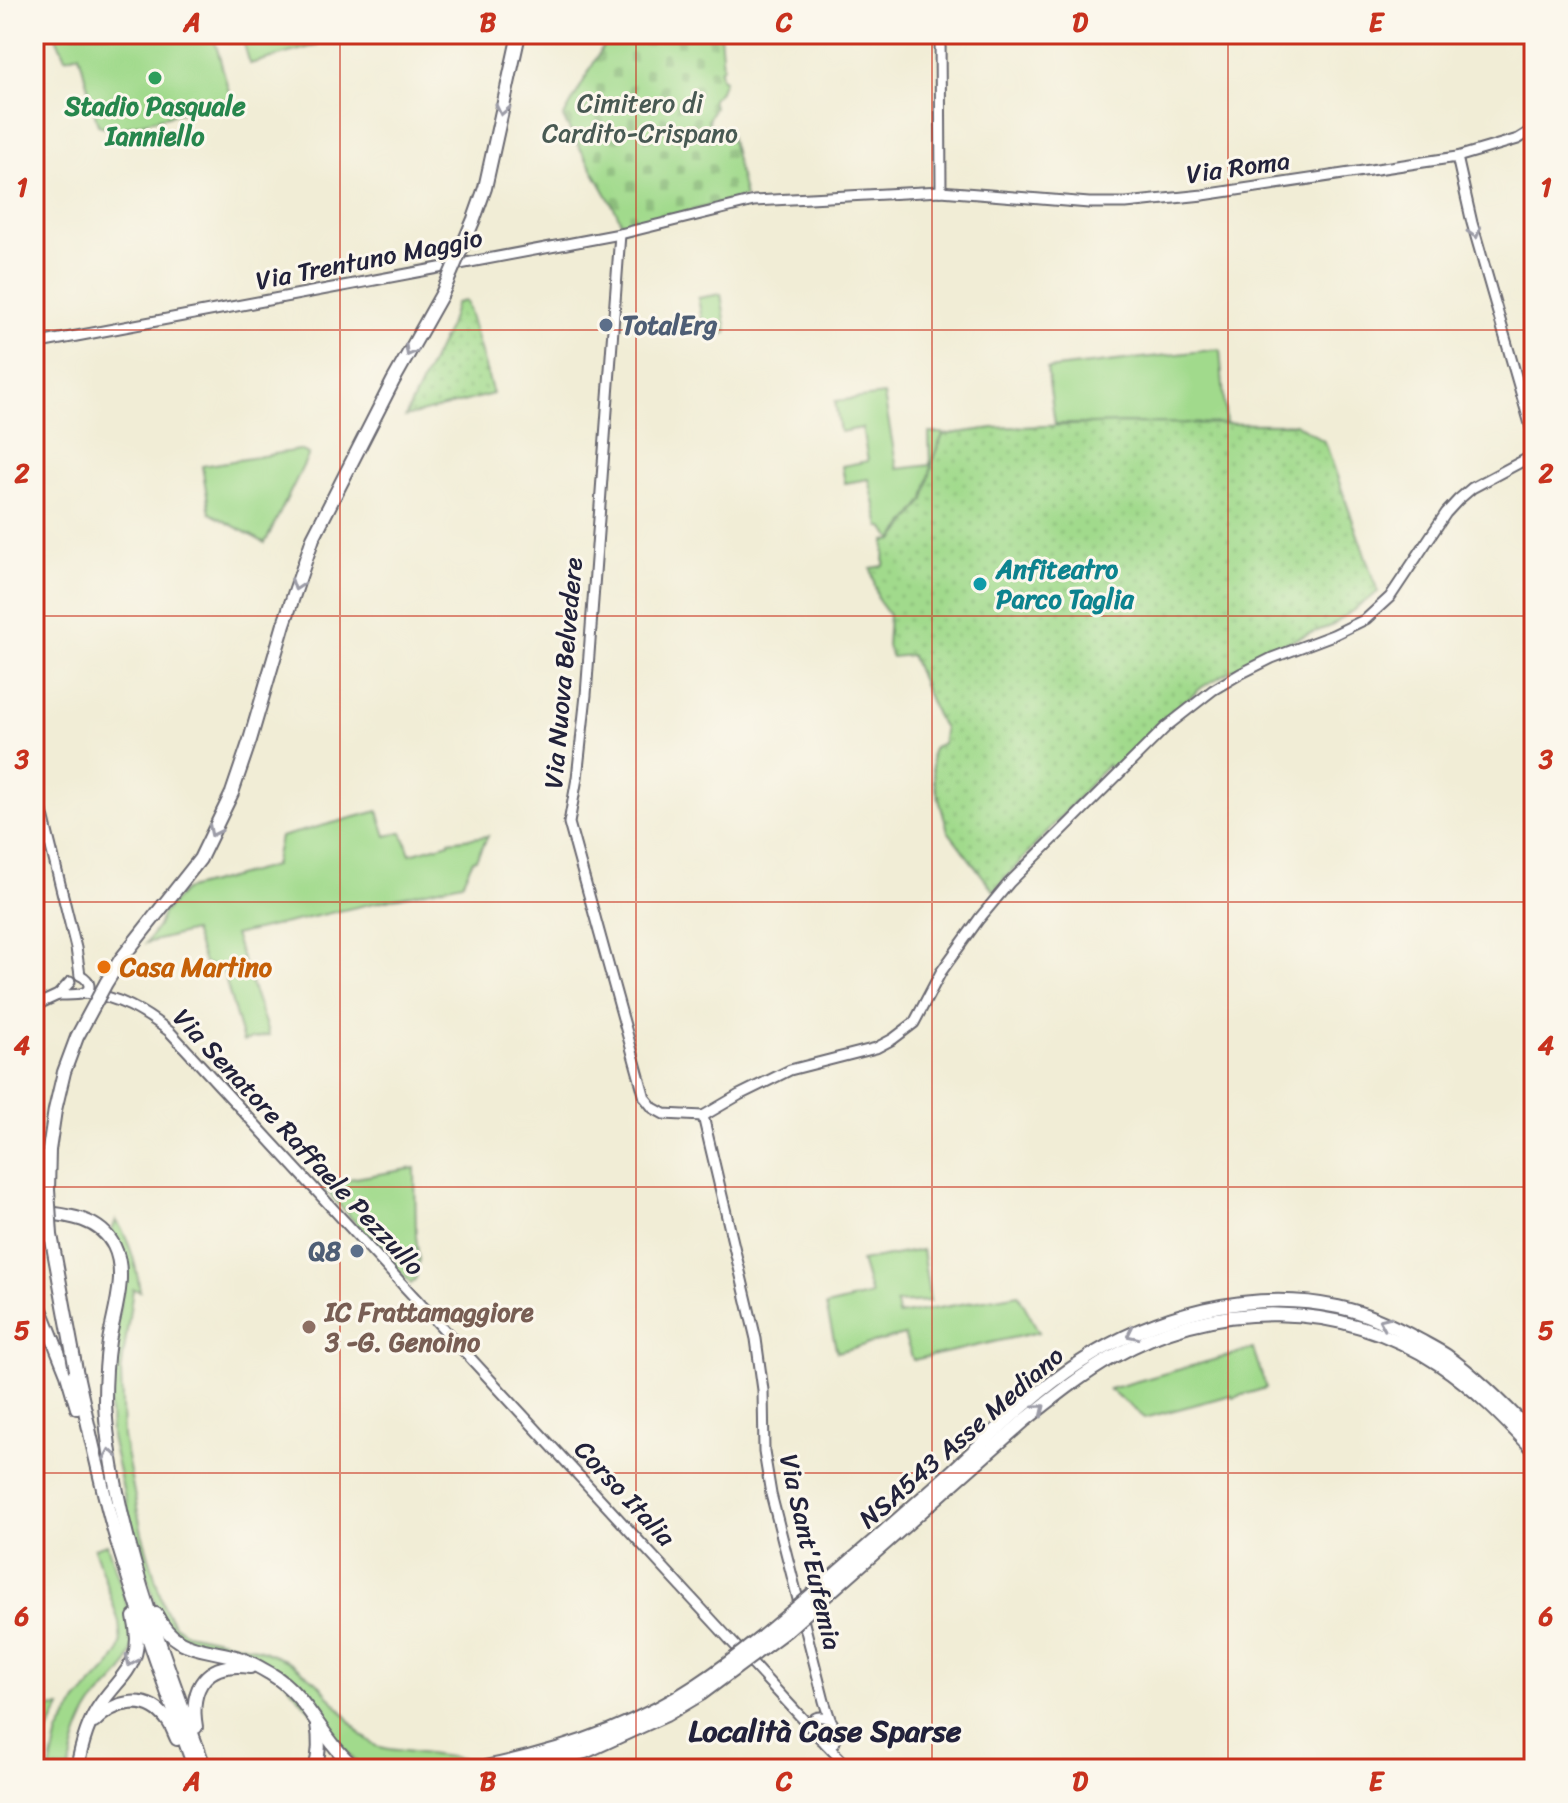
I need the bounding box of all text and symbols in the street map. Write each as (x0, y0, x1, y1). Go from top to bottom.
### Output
text: A (182, 0, 201, 45)
text: B (480, 0, 497, 45)
text: C (775, 0, 793, 45)
text: D (1072, 0, 1088, 45)
text: E (1369, 0, 1386, 45)
marker: Stadio Pasquale Ianniello (146, 69, 164, 87)
park label: Cimitero di Cardito-Crispano (542, 80, 738, 156)
place label: Stadio Pasquale Ianniello (63, 83, 246, 159)
one-way arrow (494, 103, 511, 116)
street label: Via Roma (1183, 137, 1293, 197)
text: 1 (16, 164, 28, 210)
text: 1 (1540, 164, 1552, 210)
street label: Via Trentuno Maggio (252, 214, 486, 304)
one-way arrow (1466, 225, 1482, 239)
place label: TotalErg (622, 302, 717, 348)
marker: TotalErg (597, 316, 615, 334)
one-way arrow (404, 343, 420, 357)
text: 2 (13, 450, 30, 496)
text: 2 (1537, 450, 1554, 496)
place label: Anfiteatro Parco Taglia (995, 546, 1135, 622)
street label: Via Nuova Belvedere (530, 555, 596, 791)
marker: Anfiteatro Parco Taglia (971, 575, 989, 593)
one-way arrow (291, 578, 307, 592)
text: 3 (14, 736, 30, 782)
text: 3 (1538, 736, 1554, 782)
one-way arrow (208, 823, 224, 838)
place label: Casa Martino (119, 944, 273, 990)
marker: Casa Martino (95, 958, 113, 976)
street label: Via Senatore Raffaele Pezzullo (162, 997, 436, 1287)
text: 4 (14, 1022, 30, 1068)
text: 4 (1538, 1022, 1554, 1068)
place label: Q8 (308, 1228, 341, 1274)
marker: Q8 (348, 1242, 366, 1260)
place label: IC Frattamaggiore 3 -G. Genoino (323, 1289, 534, 1365)
text: 5 (14, 1307, 30, 1353)
text: 5 (1538, 1307, 1554, 1353)
one-way arrow (1378, 1316, 1392, 1332)
marker: IC Frattamaggiore 3 -G. Genoino (300, 1318, 318, 1336)
one-way arrow (1125, 1324, 1140, 1339)
street label: NSA543 Asse Mediano (847, 1334, 1075, 1540)
one-way arrow (1031, 1404, 1045, 1419)
street label: Corso Italia (563, 1429, 688, 1558)
one-way arrow (103, 1447, 120, 1460)
street label: Via Sant'Eufemia (766, 1449, 856, 1655)
text: 6 (14, 1593, 30, 1639)
text: 6 (1538, 1593, 1554, 1639)
one-way arrow (125, 1653, 141, 1668)
district label: Località Case Sparse (689, 1704, 962, 1758)
text: A (182, 1758, 201, 1803)
text: B (480, 1758, 497, 1803)
text: C (775, 1758, 793, 1803)
text: D (1072, 1758, 1088, 1803)
text: E (1369, 1758, 1386, 1803)

